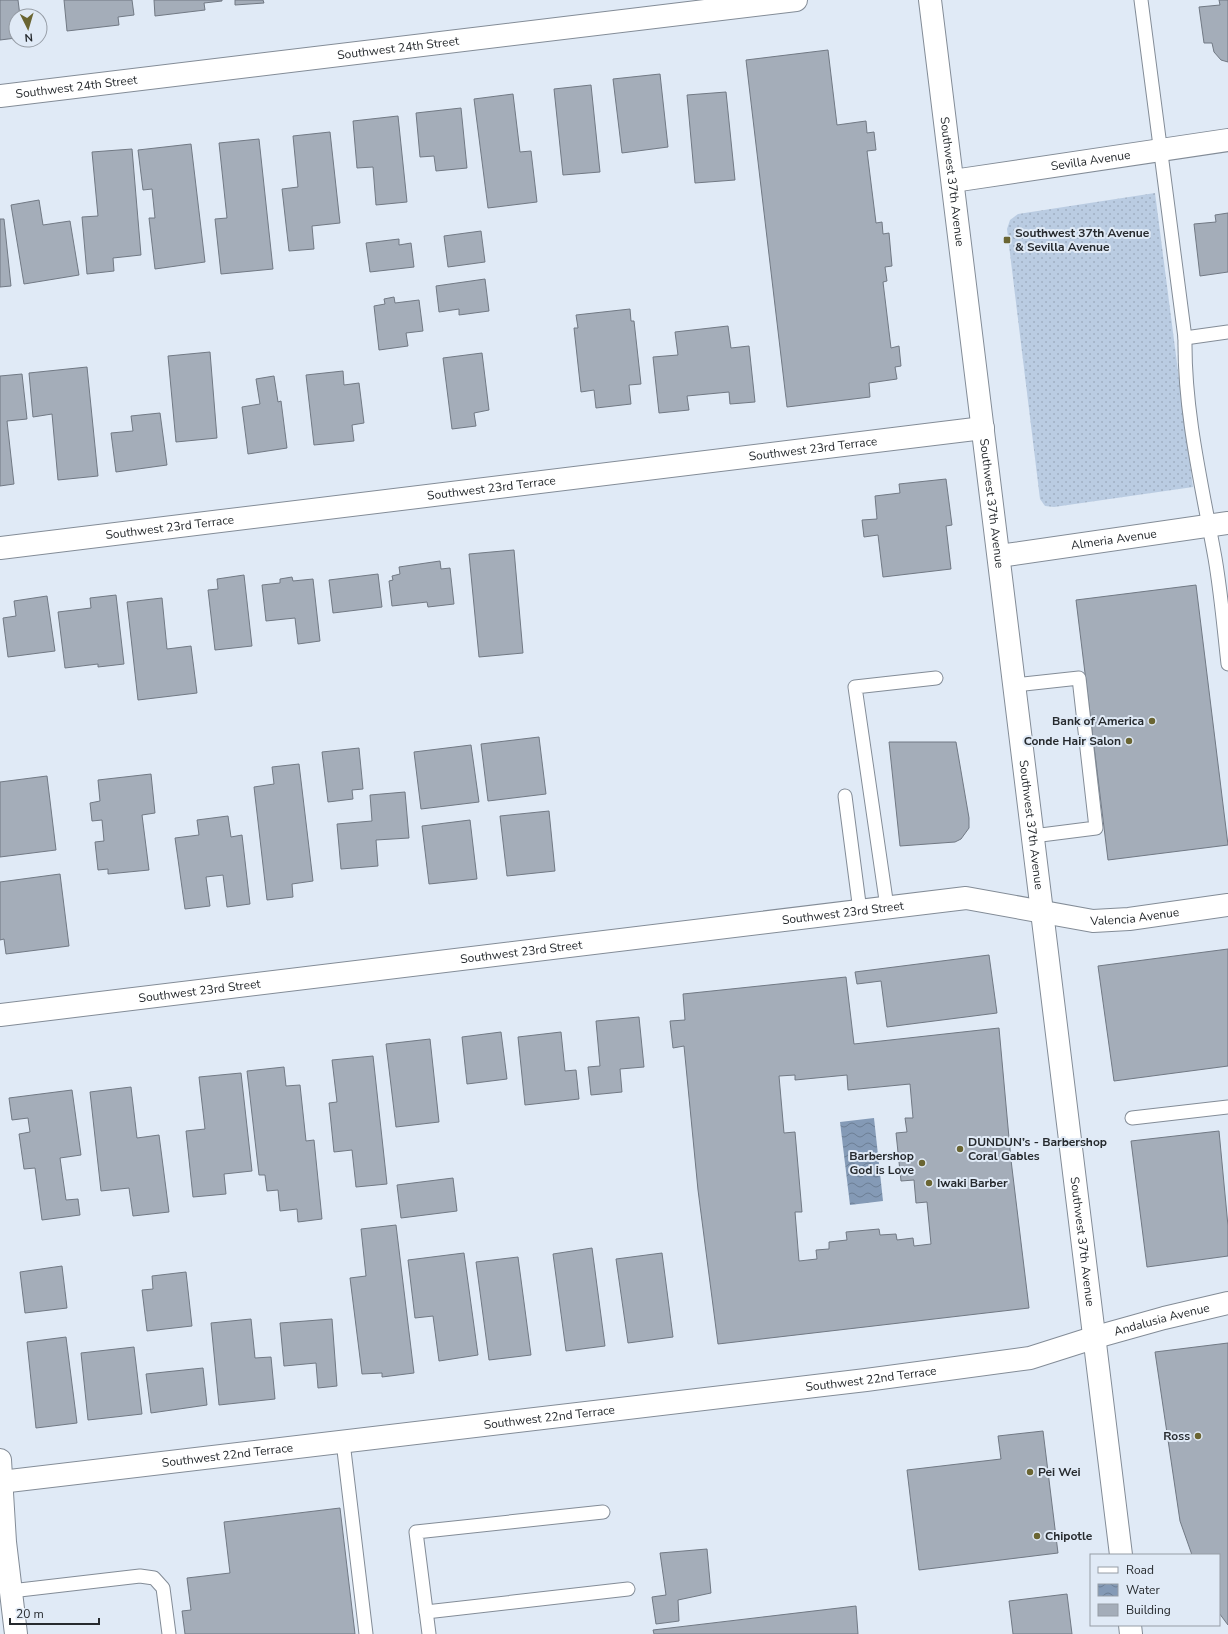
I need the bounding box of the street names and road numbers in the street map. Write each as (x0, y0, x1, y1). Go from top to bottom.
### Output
street label: Southwest 24th Street (336, 33, 461, 63)
street label: Southwest 24th Street (15, 71, 139, 102)
street label: Southwest 37th Avenue (936, 116, 968, 247)
street label: Sevilla Avenue (1050, 147, 1131, 174)
street label: Southwest 23rd Terrace (748, 433, 878, 465)
street label: Southwest 37th Avenue (976, 437, 1008, 569)
street label: Southwest 23rd Terrace (426, 472, 557, 504)
street label: Southwest 23rd Terrace (105, 511, 235, 543)
street label: Almeria Avenue (1070, 525, 1158, 554)
street label: Southwest 37th Avenue (1015, 759, 1047, 891)
street label: Southwest 23rd Street (781, 898, 906, 928)
street label: Valencia Avenue (1089, 904, 1180, 929)
street label: Southwest 23rd Street (459, 936, 584, 967)
street label: Southwest 23rd Street (138, 975, 262, 1006)
street label: Southwest 37th Avenue (1067, 1176, 1098, 1307)
street label: Andalusia Avenue (1112, 1300, 1211, 1340)
street label: Southwest 22nd Terrace (805, 1363, 937, 1395)
street label: Southwest 22nd Terrace (483, 1402, 616, 1433)
street label: Southwest 22nd Terrace (161, 1440, 294, 1471)

